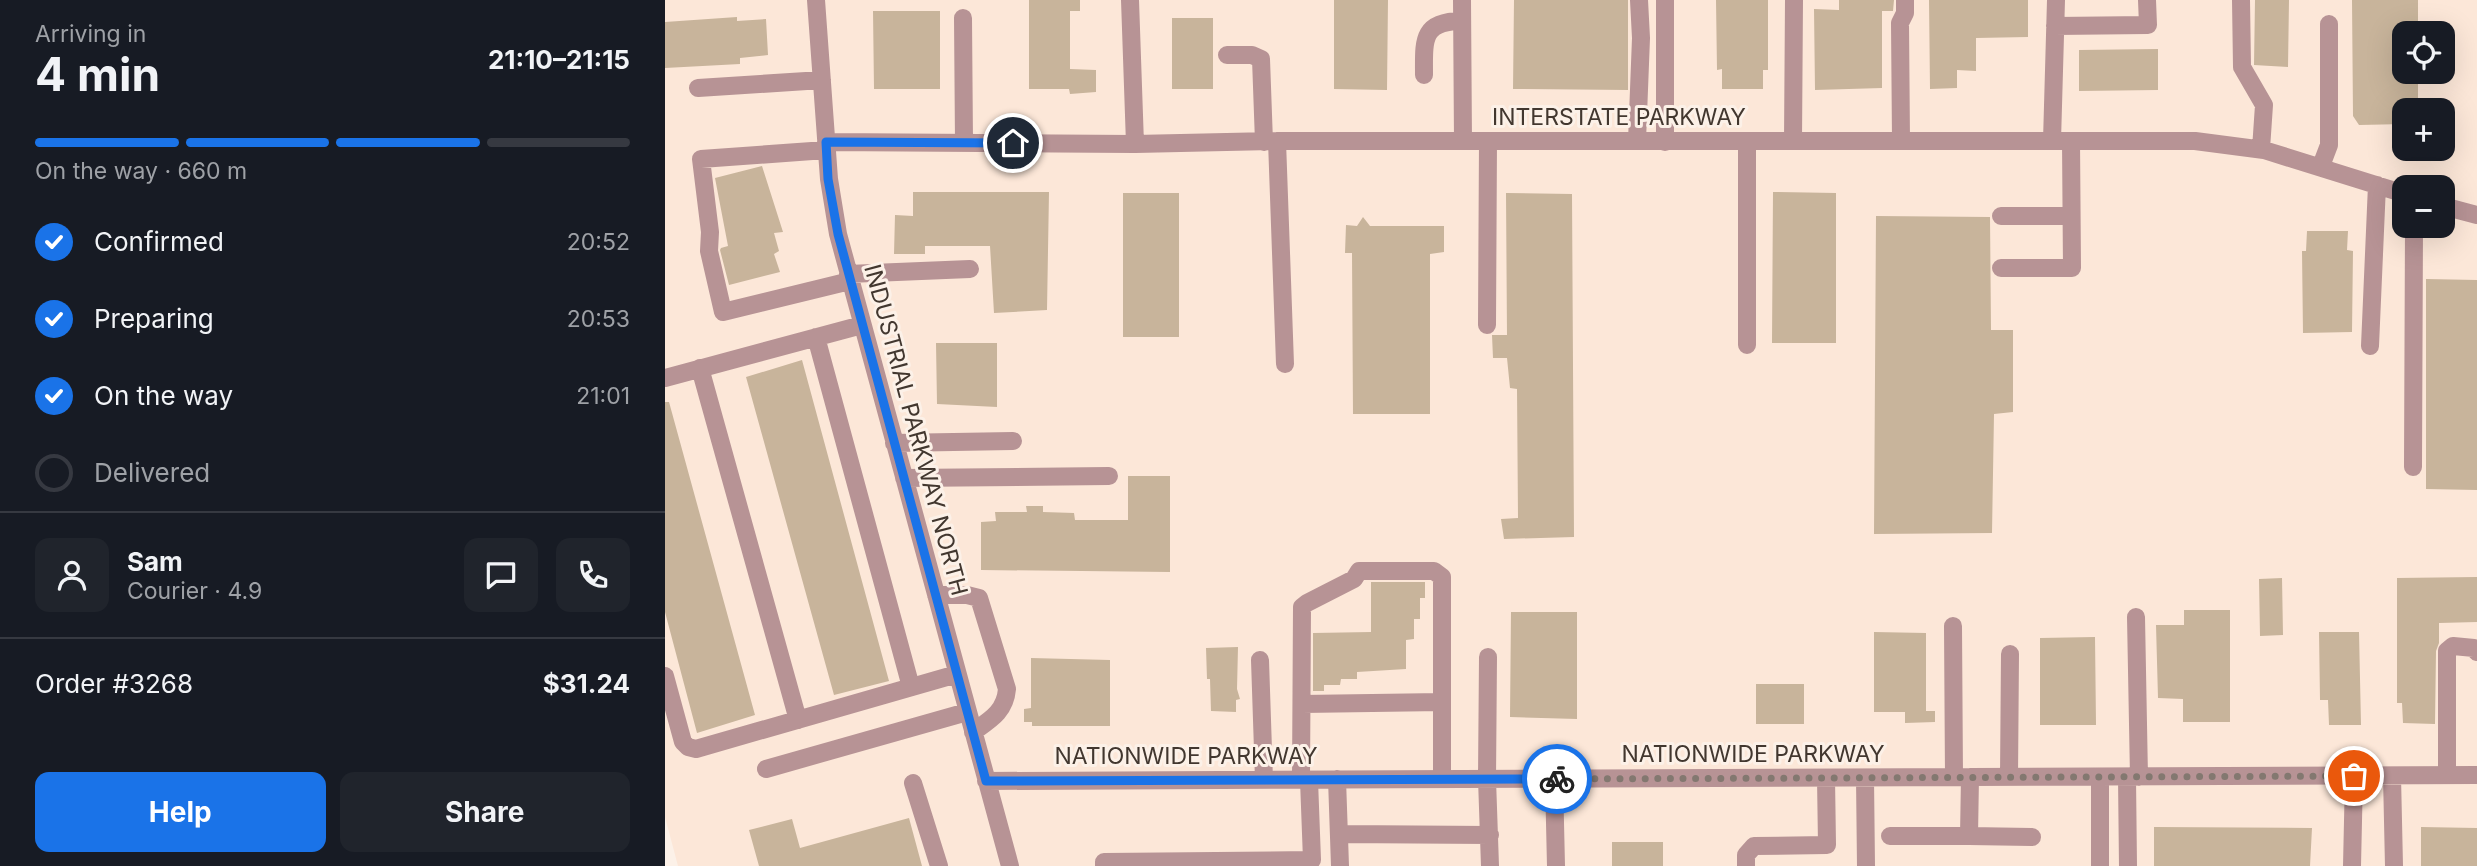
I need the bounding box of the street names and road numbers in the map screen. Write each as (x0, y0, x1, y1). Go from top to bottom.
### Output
street label: INTERSTATE PARKWAY (1492, 103, 1746, 131)
street label: INDUSTRIAL PARKWAY NORTH (858, 261, 974, 599)
street label: NATIONWIDE PARKWAY (1621, 740, 1885, 768)
street label: NATIONWIDE PARKWAY (1054, 742, 1318, 770)

